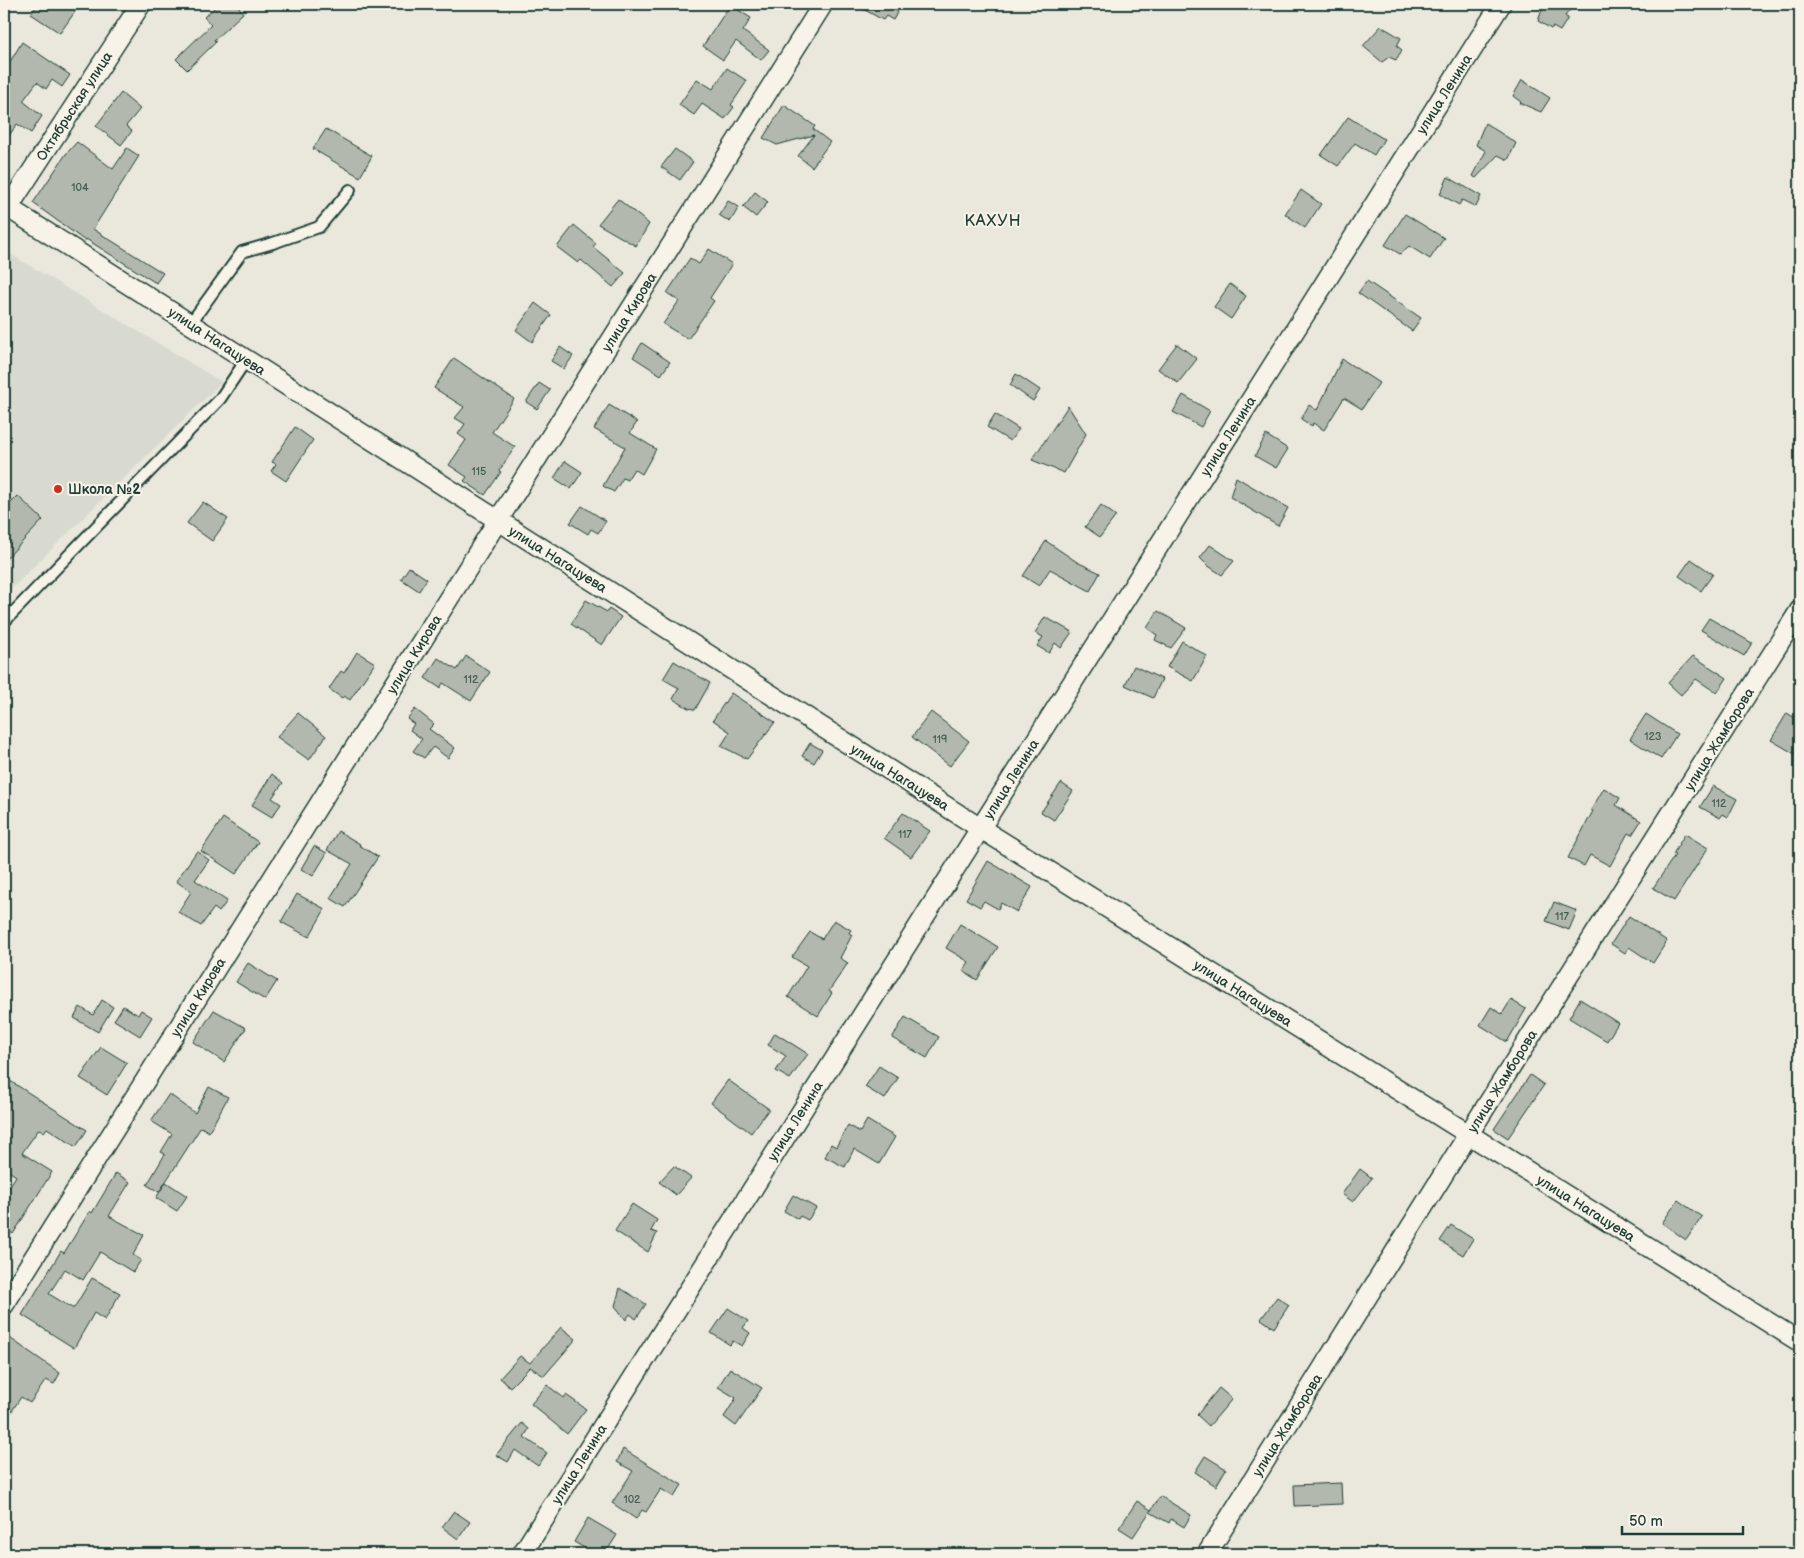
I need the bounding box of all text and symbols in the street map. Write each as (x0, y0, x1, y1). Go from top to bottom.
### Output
street label: Октябрьская улица (33, 48, 117, 164)
street label: улица Ленина (1413, 50, 1476, 137)
house number: 104 (71, 181, 89, 194)
district label: КАХУН (964, 212, 1022, 231)
street label: улица Кирова (598, 269, 661, 355)
street label: улица Нагацуева (165, 304, 269, 380)
street label: улица Ленина (1197, 392, 1260, 479)
house number: 115 (472, 465, 486, 478)
place label: Школа №2 (68, 481, 141, 498)
marker: Школа №2 (52, 483, 64, 495)
street label: улица Нагацуева (505, 522, 611, 597)
street label: улица Кирова (383, 611, 446, 697)
house number: 112 (463, 673, 479, 686)
street label: улица Жамборова (1681, 684, 1758, 794)
house number: 123 (1644, 730, 1662, 743)
house number: 119 (933, 733, 947, 746)
street label: улица Ленина (980, 735, 1043, 822)
street label: улица Нагацуева (847, 740, 953, 815)
house number: 112 (1711, 797, 1727, 810)
house number: 117 (898, 828, 913, 841)
house number: 117 (1555, 910, 1570, 923)
street label: улица Кирова (167, 954, 230, 1040)
street label: улица Нагацуева (1190, 956, 1296, 1031)
street label: улица Жамборова (1464, 1026, 1541, 1136)
street label: улица Ленина (764, 1077, 827, 1164)
street label: улица Нагацуева (1533, 1171, 1639, 1246)
street label: улица Жамборова (1249, 1370, 1326, 1480)
street label: улица Ленина (548, 1420, 611, 1507)
house number: 102 (623, 1493, 641, 1506)
scale bar (1622, 1503, 1743, 1535)
text: 50 m (1629, 1512, 1663, 1531)

